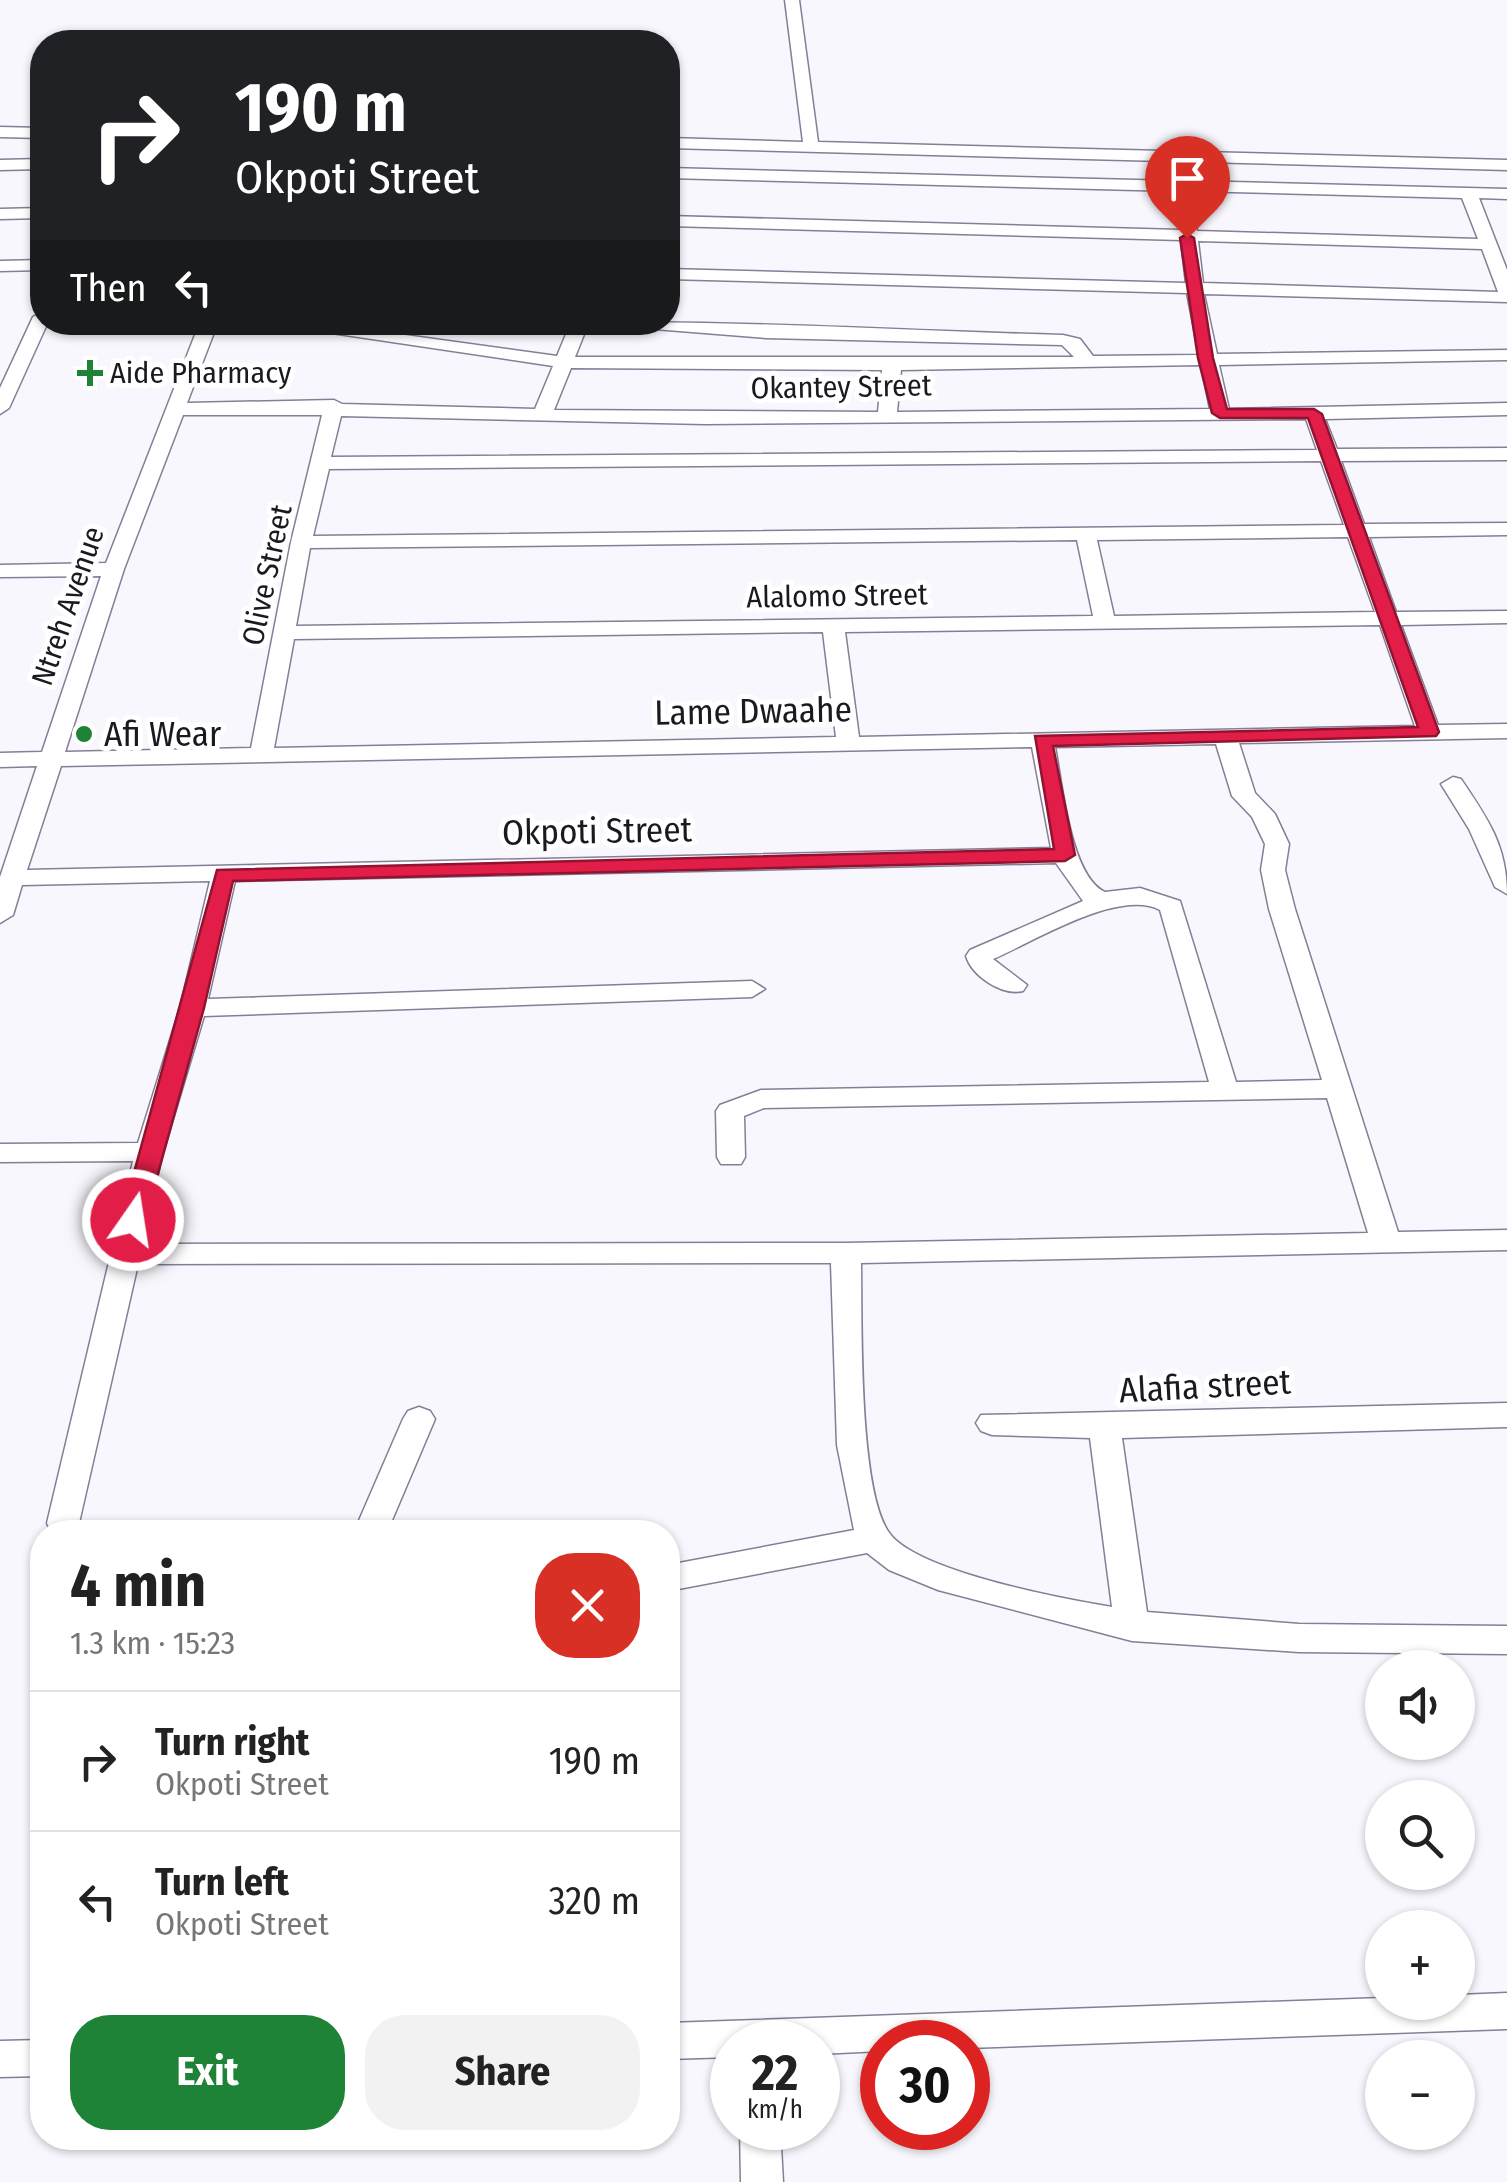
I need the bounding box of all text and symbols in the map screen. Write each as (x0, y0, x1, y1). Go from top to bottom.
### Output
text: 190 m (235, 66, 407, 150)
icon: right (70, 70, 200, 200)
pin (1145, 136, 1230, 239)
text: Okpoti Street (235, 151, 479, 205)
icon: arrive (1160, 151, 1215, 206)
icon: left (166, 260, 221, 315)
text: Then (70, 265, 146, 311)
place label: Aide Pharmacy (110, 355, 292, 391)
marker: Aide Pharmacy (79, 362, 101, 384)
street label: Okantey Street (750, 367, 932, 407)
street label: Olive Street (235, 501, 300, 649)
street label: Ntreh Avenue (24, 522, 112, 690)
street label: Alalomo Street (746, 576, 928, 616)
street label: Lame Dwaahe (654, 688, 852, 734)
place label: Afi Wear (104, 713, 221, 755)
marker: Afi Wear (73, 723, 95, 745)
street label: Okpoti Street (502, 808, 693, 854)
position arrow (81, 1168, 185, 1272)
street label: Alafia street (1118, 1361, 1293, 1411)
text: 4 min (70, 1550, 206, 1622)
button: close (535, 1553, 640, 1658)
text: 1.3 km · 15:23 (70, 1624, 235, 1662)
map controls (1365, 1650, 1475, 2150)
button: sound (1365, 1650, 1475, 1760)
text: Turn right (155, 1719, 309, 1765)
icon: right (70, 1734, 125, 1789)
text: 190 m (549, 1738, 640, 1784)
text: Okpoti Street (155, 1765, 329, 1803)
button: search (1365, 1780, 1475, 1890)
text: Turn left (155, 1859, 289, 1905)
icon: left (70, 1874, 125, 1929)
text: 320 m (548, 1878, 640, 1924)
text: Okpoti Street (155, 1905, 329, 1943)
button: + (1365, 1910, 1475, 2020)
button: Exit (70, 2015, 345, 2130)
button: Share (365, 2015, 640, 2130)
speed limit sign: 30 (860, 2020, 990, 2150)
button: − (1365, 2040, 1475, 2150)
text: 22 (752, 2043, 798, 2103)
text: km/h (747, 2095, 803, 2125)

